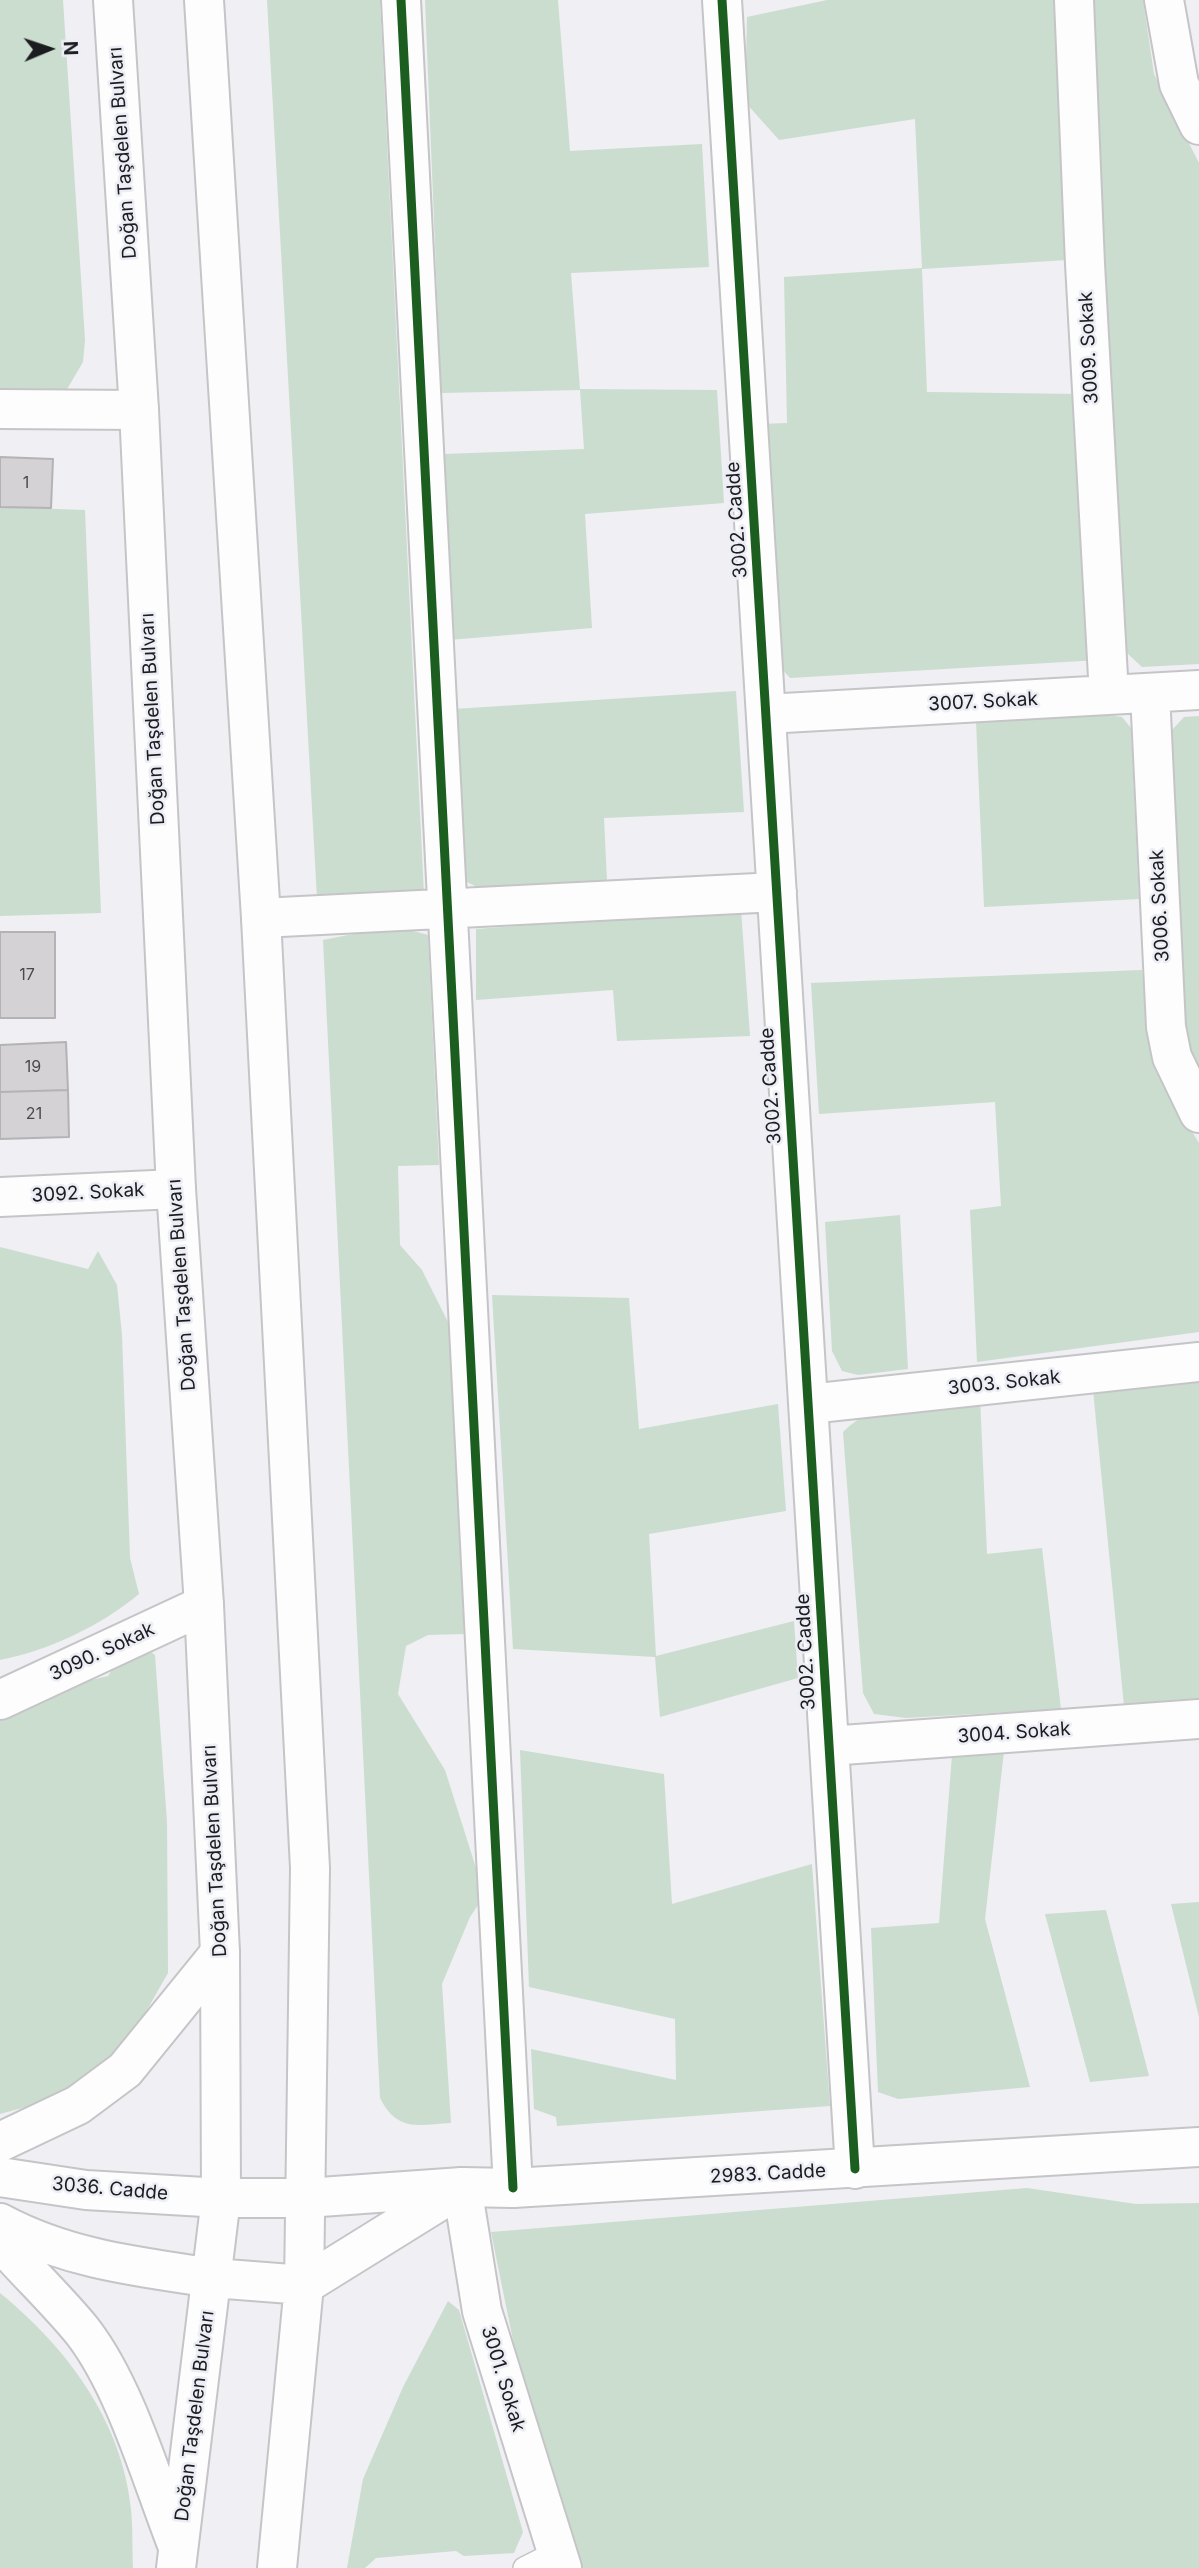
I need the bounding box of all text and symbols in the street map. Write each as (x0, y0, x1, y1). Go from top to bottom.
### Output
north arrow (14, 14, 84, 84)
text: N (59, 41, 82, 56)
street label: Doğan Taşdelen Bulvarı (104, 46, 142, 260)
street label: 3009. Sokak (1075, 291, 1103, 405)
street label: 3002. Cadde (722, 461, 752, 579)
house number: 1 (23, 473, 29, 493)
street label: Doğan Taşdelen Bulvarı (136, 612, 170, 826)
street label: 3007. Sokak (928, 688, 1038, 716)
street label: 3006. Sokak (1146, 849, 1174, 963)
house number: 17 (19, 965, 35, 985)
street label: 3002. Cadde (756, 1027, 786, 1145)
house number: 19 (25, 1057, 41, 1077)
house number: 21 (26, 1104, 42, 1124)
street label: Doğan Taşdelen Bulvarı (163, 1178, 201, 1392)
street label: 3092. Sokak (31, 1179, 145, 1207)
street label: 3003. Sokak (947, 1366, 1061, 1400)
street label: 3002. Cadde (792, 1593, 820, 1711)
street label: 3090. Sokak (46, 1618, 158, 1686)
street label: 3004. Sokak (957, 1718, 1071, 1748)
street label: Doğan Taşdelen Bulvarı (198, 1744, 232, 1958)
street label: 2983. Cadde (709, 2160, 827, 2188)
street label: 3036. Cadde (51, 2173, 169, 2205)
street label: Doğan Taşdelen Bulvarı (171, 2309, 219, 2523)
street label: 3001. Sokak (476, 2323, 530, 2435)

